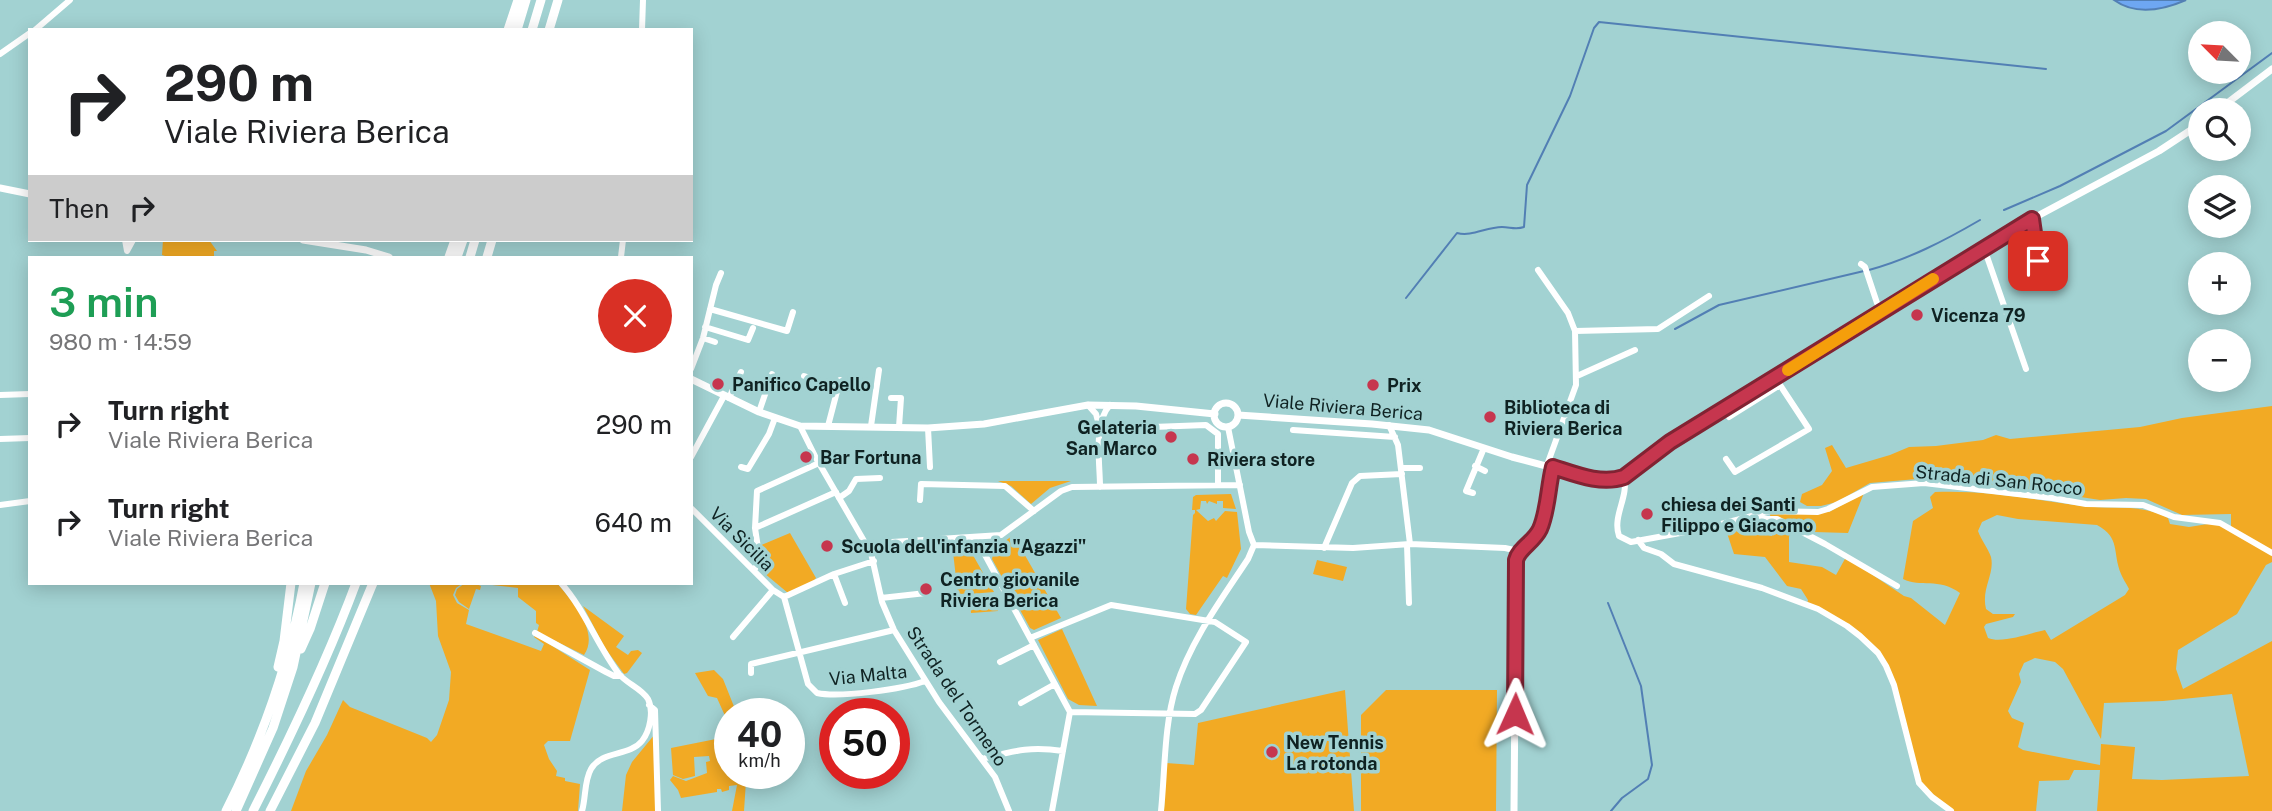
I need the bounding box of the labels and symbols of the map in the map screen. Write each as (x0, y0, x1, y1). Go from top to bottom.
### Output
north arrow (2188, 21, 2250, 84)
pin (2008, 231, 2068, 291)
place label: Vicenza 79 (1931, 305, 2026, 326)
marker: Vicenza 79 (1909, 307, 1925, 323)
place label: Panifico Capello (732, 374, 871, 395)
place label: Prix (1387, 375, 1422, 396)
marker: Panifico Capello (710, 376, 726, 392)
marker: Prix (1365, 377, 1381, 393)
street label: Viale Riviera Berica (1262, 390, 1424, 424)
place label: Biblioteca di Riviera Berica (1504, 397, 1622, 439)
marker: Biblioteca di Riviera Berica (1482, 409, 1498, 425)
place label: Gelateria San Marco (1065, 417, 1157, 459)
marker: Gelateria San Marco (1163, 429, 1179, 445)
place label: Bar Fortuna (820, 447, 921, 468)
marker: Bar Fortuna (798, 449, 814, 465)
place label: Riviera store (1207, 449, 1315, 470)
marker: Riviera store (1185, 451, 1201, 467)
street label: Strada di San Rocco (1914, 461, 2084, 499)
place label: chiesa dei Santi Filippo e Giacomo (1661, 494, 1813, 536)
street label: Via Sicilia (706, 503, 778, 575)
marker: chiesa dei Santi Filippo e Giacomo (1639, 506, 1655, 522)
place label: Scuola dell'infanzia "Agazzi" (841, 536, 1086, 557)
marker: Scuola dell'infanzia "Agazzi" (819, 538, 835, 554)
place label: Centro giovanile Riviera Berica (940, 569, 1080, 611)
marker: Centro giovanile Riviera Berica (918, 581, 934, 597)
street label: Strada del Tormeno (902, 622, 1012, 770)
street label: Via Malta (828, 660, 908, 690)
position arrow (1478, 677, 1552, 751)
speed limit sign: 50 (819, 698, 910, 789)
place label: New Tennis La rotonda (1286, 732, 1384, 774)
marker: New Tennis La rotonda (1264, 744, 1280, 760)

